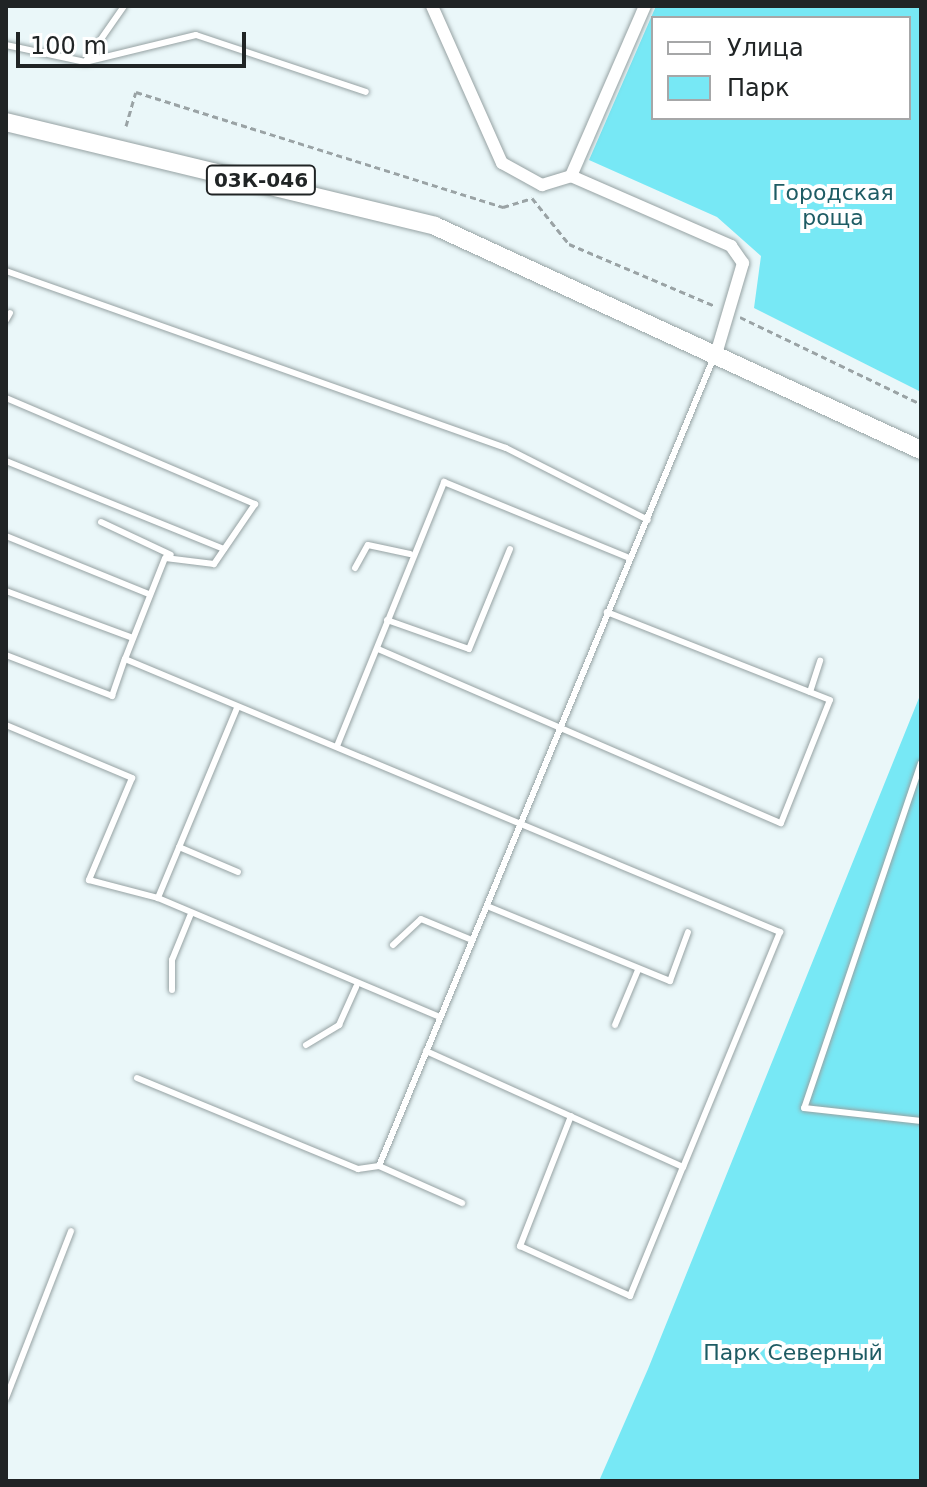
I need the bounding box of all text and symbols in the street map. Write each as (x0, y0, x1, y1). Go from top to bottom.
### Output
scale bar (20, 16, 250, 66)
legend (651, 16, 911, 120)
text: 100 m (30, 32, 107, 60)
text: Улица (727, 34, 804, 62)
text: Парк (727, 74, 789, 102)
road number: 03К-046 (205, 164, 317, 196)
park label: Городская роща (772, 179, 894, 230)
park label: Парк Северный (703, 1340, 883, 1366)

